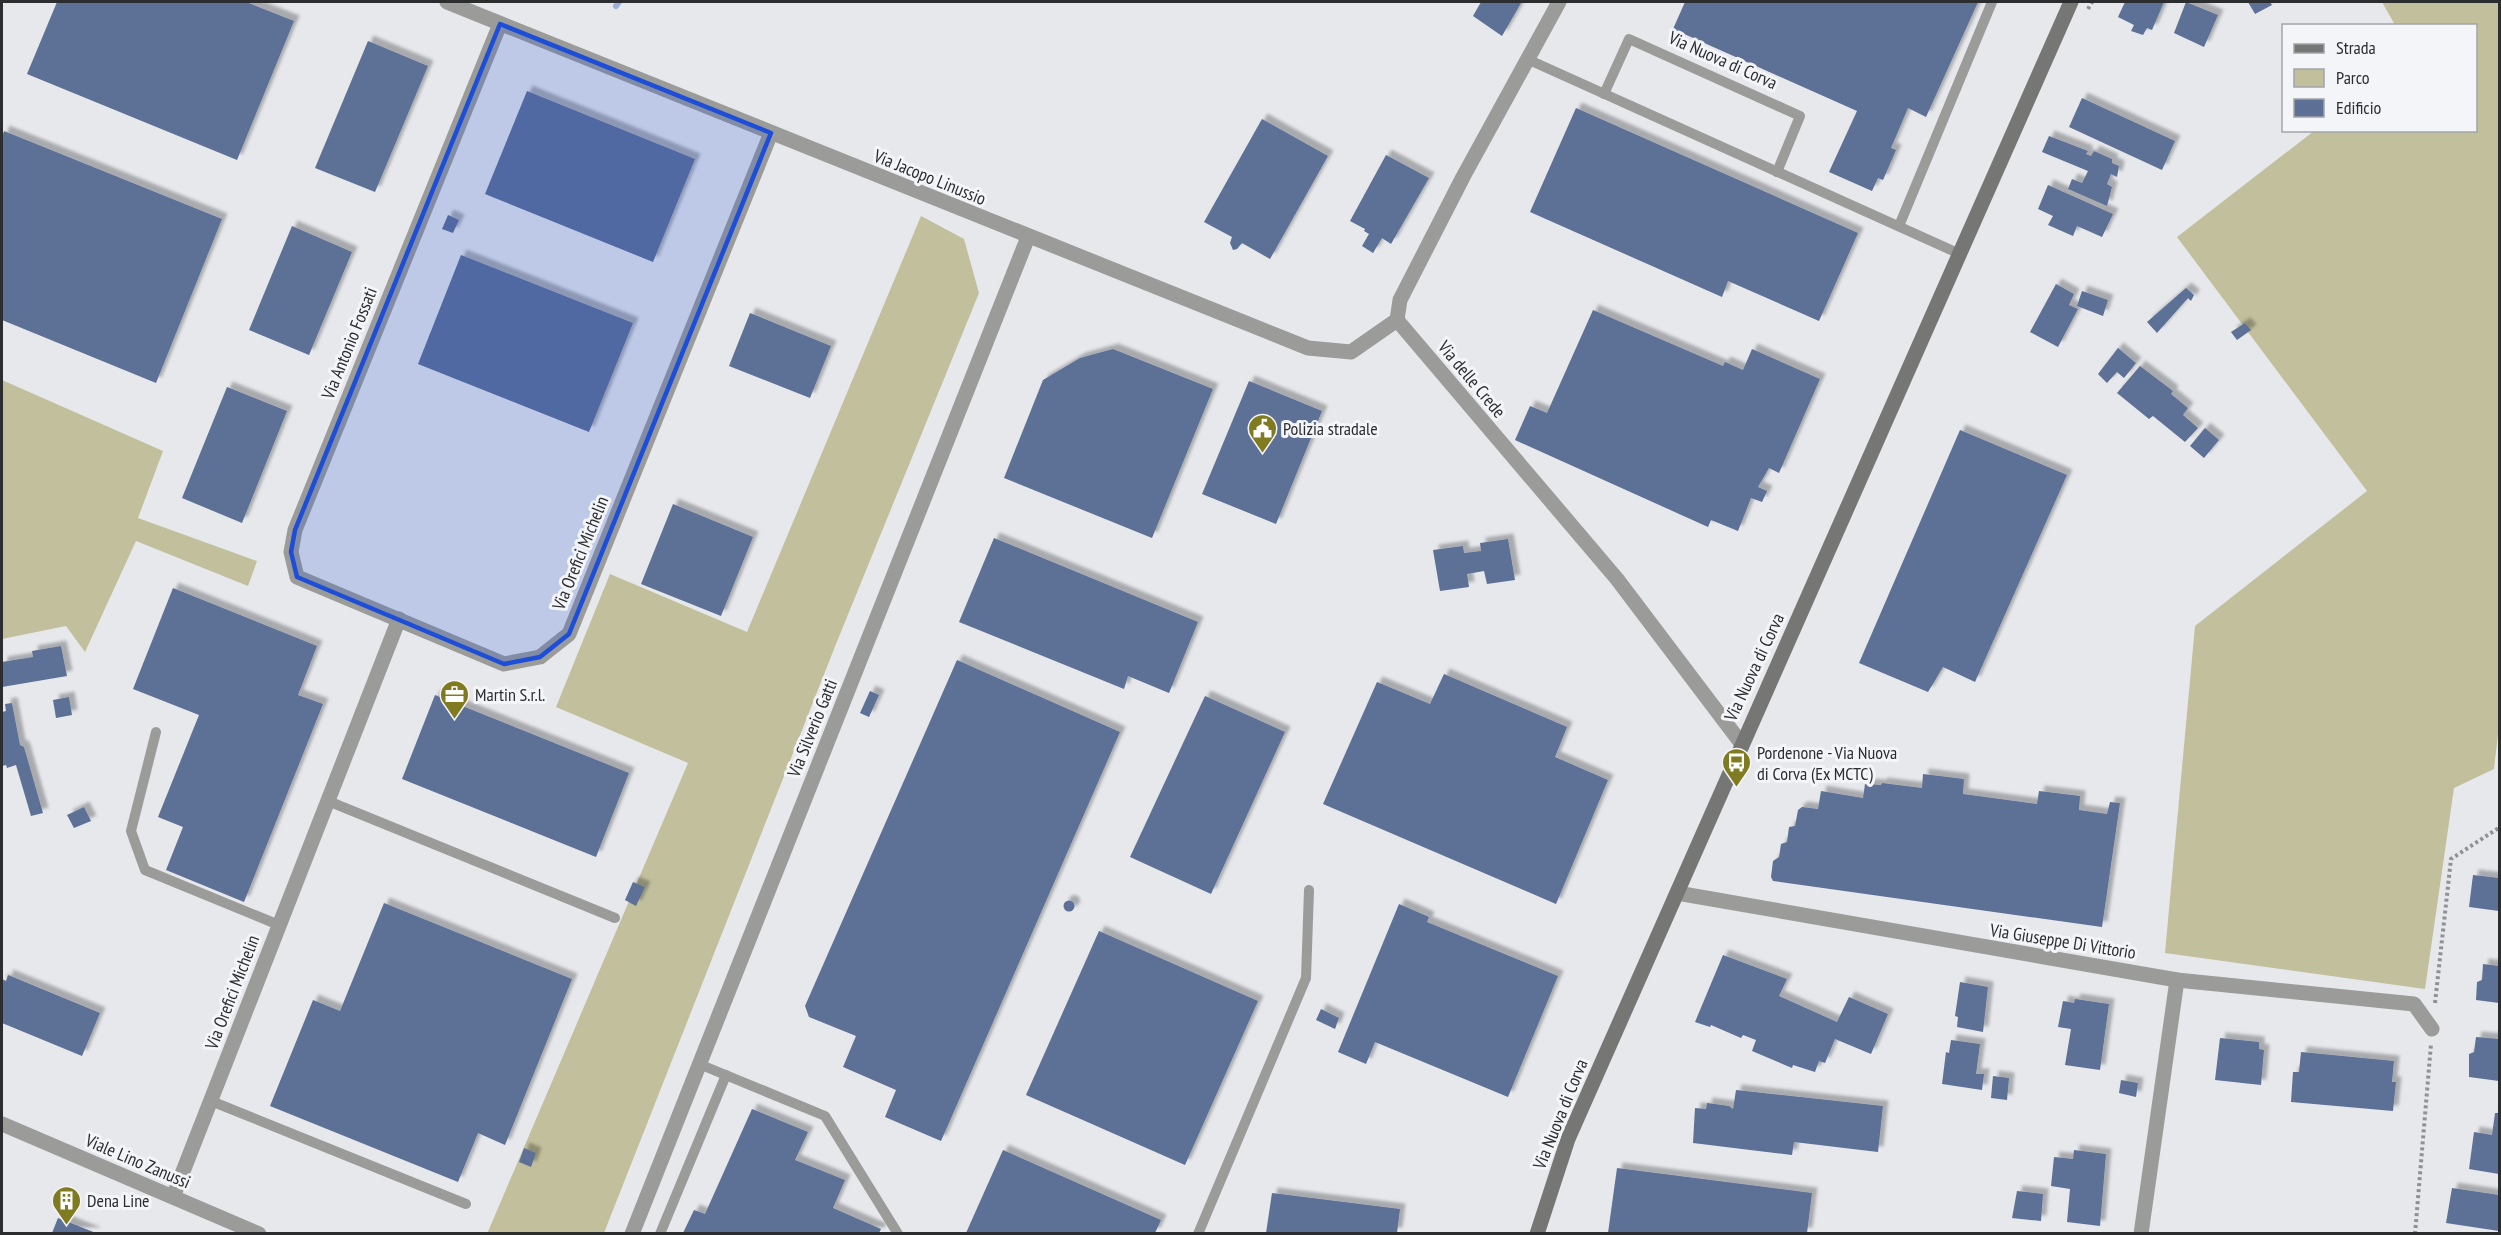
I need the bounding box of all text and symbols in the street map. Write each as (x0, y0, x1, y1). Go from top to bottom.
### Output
legend (2282, 24, 2477, 132)
street label: Via Nuova di Corva (1664, 25, 1781, 94)
text: Strada (2336, 36, 2376, 59)
text: Parco (2336, 66, 2370, 89)
text: Edificio (2336, 96, 2382, 119)
street label: Via Jacopo Linussio (870, 144, 990, 210)
street label: Via Antonio Fossati (316, 284, 382, 403)
street label: Via delle Crede (1432, 335, 1511, 422)
public building icon: Polizia stradale (1246, 412, 1278, 454)
place label: Polizia stradale (1283, 417, 1378, 440)
street label: Via Orefici Michelin (546, 493, 613, 614)
street label: Via Nuova di Corva (1719, 609, 1789, 726)
street label: Via Silverio Gatti (782, 676, 842, 781)
office icon: Martin S.r.l. (438, 678, 470, 720)
place label: Martin S.r.l. (475, 683, 545, 706)
place label: Pordenone - Via Nuova di Corva (Ex MCTC) (1757, 741, 1897, 785)
bus stop icon: Pordenone - Via Nuova di Corva (Ex MCTC) (1720, 746, 1752, 788)
street label: Via Giuseppe Di Vittorio (1987, 918, 2138, 964)
street label: Via Orefici Michelin (199, 932, 264, 1053)
street label: Via Nuova di Corva (1527, 1056, 1592, 1173)
street label: Viale Lino Zanussi (81, 1128, 194, 1193)
building icon: Dena Line (50, 1184, 82, 1226)
place label: Dena Line (87, 1189, 150, 1212)

